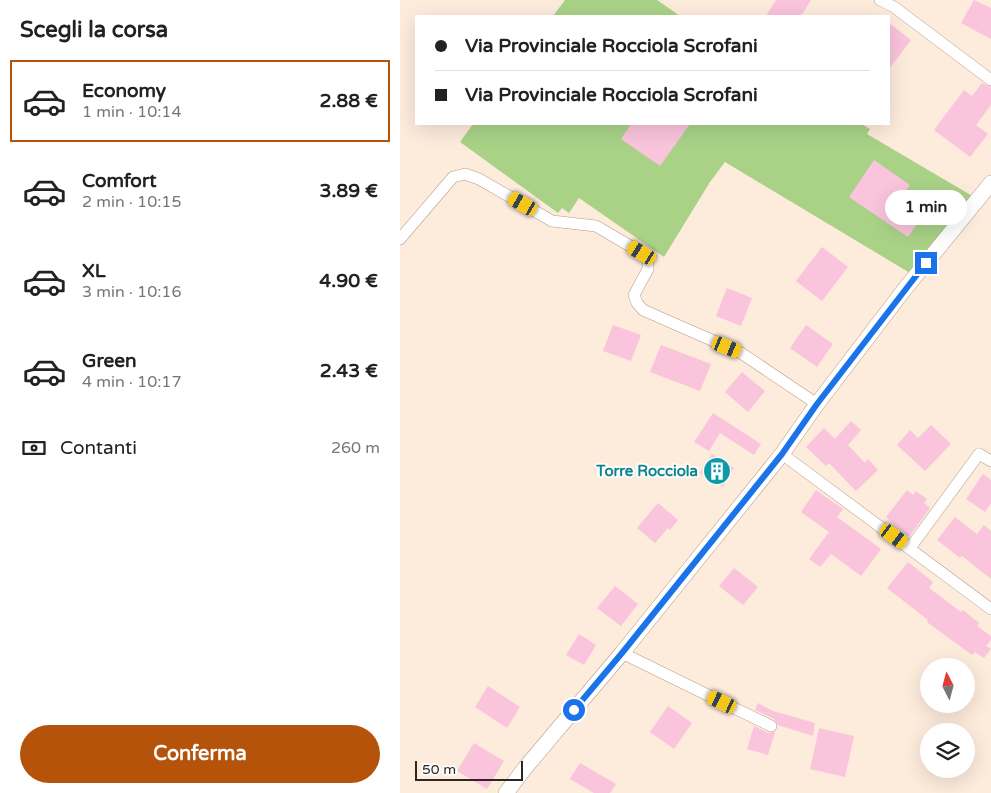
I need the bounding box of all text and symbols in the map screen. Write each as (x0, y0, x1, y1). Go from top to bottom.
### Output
text: Scegli la corsa (20, 17, 168, 43)
text: Via Provinciale Rocciola Scrofani (465, 35, 758, 57)
icon: car (22, 79, 67, 124)
text: Economy (82, 80, 166, 102)
text: Via Provinciale Rocciola Scrofani (465, 84, 758, 106)
text: 2.88 € (319, 90, 378, 112)
text: 1 min · 10:14 (82, 102, 181, 122)
icon: car (22, 169, 67, 214)
text: Comfort (82, 170, 156, 192)
text: 3.89 € (319, 180, 378, 202)
car (506, 190, 539, 218)
callout: 1 min (885, 190, 967, 226)
text: 2 min · 10:15 (82, 192, 181, 212)
text: 1 min (905, 197, 947, 217)
car (625, 239, 658, 267)
route end (915, 252, 937, 274)
icon: car (22, 259, 67, 304)
text: XL (82, 260, 106, 282)
text: 4.90 € (319, 270, 378, 292)
text: 3 min · 10:16 (82, 282, 181, 302)
car (710, 334, 743, 360)
icon: car (22, 349, 67, 394)
text: Green (82, 350, 136, 372)
text: 2.43 € (320, 360, 378, 382)
text: 4 min · 10:17 (82, 372, 181, 392)
icon: cash (20, 434, 48, 462)
text: Contanti (60, 437, 137, 459)
text: 260 m (331, 438, 380, 458)
building icon: Torre Rocciola (702, 456, 732, 486)
place label: Torre Rocciola (595, 462, 698, 480)
car (877, 521, 910, 551)
north arrow (920, 658, 975, 712)
map controls (920, 658, 975, 778)
car (705, 689, 738, 715)
route start (563, 699, 585, 721)
button: layers (920, 723, 975, 778)
button: Conferma (20, 725, 380, 783)
scale bar (415, 758, 522, 781)
text: 50 m (422, 761, 456, 778)

